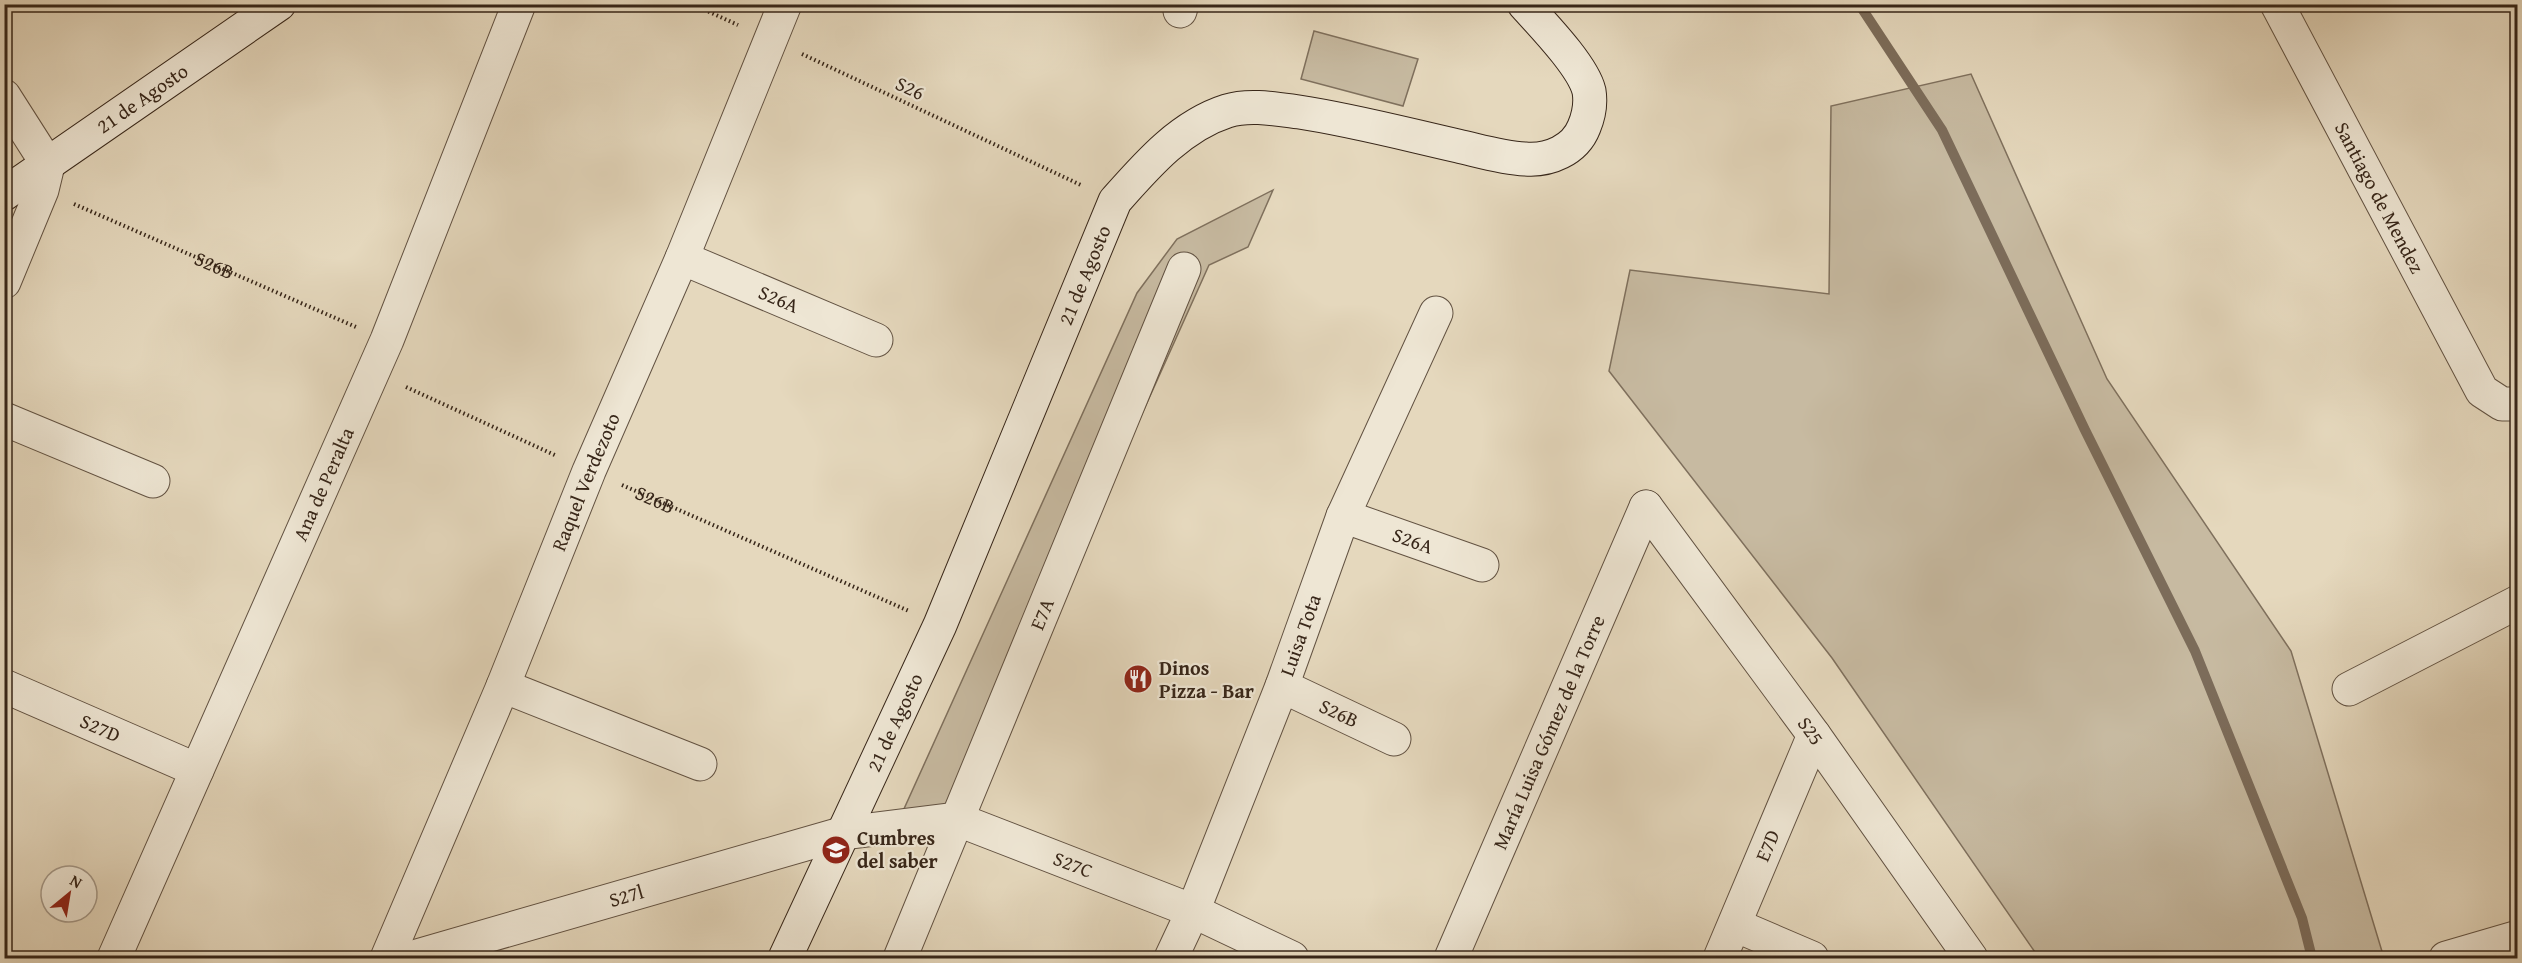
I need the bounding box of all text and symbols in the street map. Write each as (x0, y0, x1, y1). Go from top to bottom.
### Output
street label: 21 de Agosto (90, 56, 194, 140)
street label: S26 (891, 68, 929, 107)
street label: Santiago de Mendez (2328, 116, 2432, 278)
street label: 21 de Agosto (1050, 220, 1118, 329)
street label: S26B (190, 243, 239, 286)
street label: S26A (754, 277, 804, 320)
street label: Raquel Verdezoto (544, 408, 627, 555)
street label: Ana de Peralta (285, 422, 361, 545)
street label: S26B (631, 478, 679, 520)
street label: S26A (1389, 520, 1437, 561)
street label: Luisa Tota (1272, 589, 1328, 680)
street label: E7A (1022, 594, 1061, 634)
street label: María Luisa Gómez de la Torre (1485, 610, 1612, 854)
place label: Dinos Pizza - Bar (1159, 653, 1254, 705)
restaurant icon: Dinos Pizza - Bar (1122, 663, 1154, 695)
street label: 21 de Agosto (859, 668, 930, 776)
street label: S26B (1315, 691, 1364, 734)
street label: S27D (76, 706, 125, 749)
street label: S25 (1791, 710, 1832, 751)
place label: Cumbres del saber (857, 823, 938, 875)
street label: E7D (1747, 825, 1786, 866)
school or university icon: Cumbres del saber (820, 834, 852, 866)
street label: S27C (1049, 843, 1097, 885)
north arrow (39, 864, 99, 924)
text: N (66, 868, 87, 894)
street label: S27l (605, 876, 647, 914)

